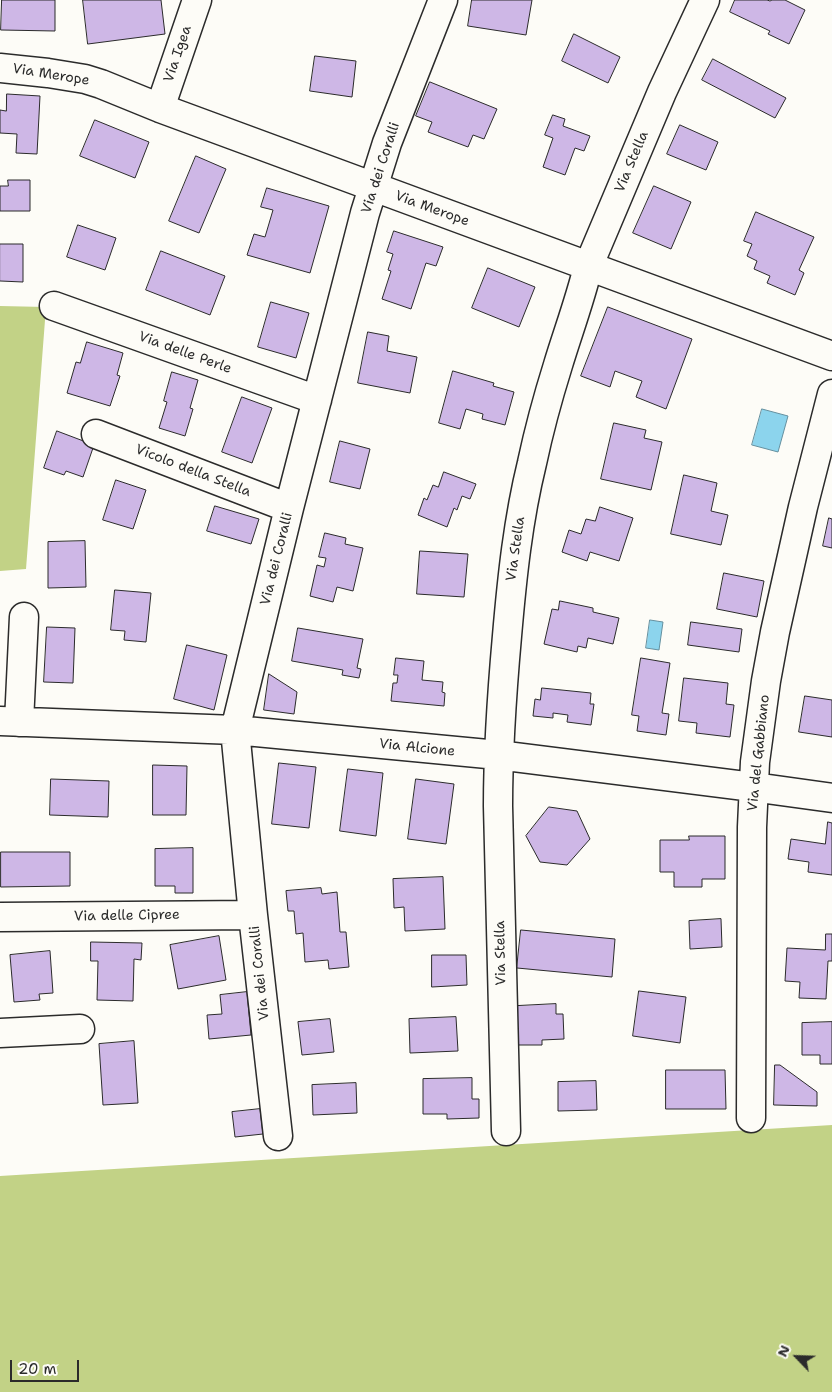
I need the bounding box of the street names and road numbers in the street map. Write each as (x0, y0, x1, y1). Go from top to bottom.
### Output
street label: Via Igea (160, 23, 196, 85)
street label: Via Merope (11, 61, 91, 89)
street label: Via dei Coralli (358, 120, 404, 216)
street label: Via Stella (612, 129, 652, 195)
street label: Via Merope (393, 188, 471, 230)
street label: Via delle Perle (136, 328, 234, 378)
street label: Vicolo della Stella (133, 441, 253, 501)
street label: Via dei Coralli (257, 511, 297, 607)
street label: Via Stella (503, 516, 529, 582)
street label: Via del Gabbiano (745, 694, 773, 812)
street label: Via Alcione (378, 736, 456, 760)
street label: Via delle Cipree (74, 907, 180, 925)
street label: Via Stella (492, 920, 510, 986)
street label: Via dei Coralli (247, 925, 273, 1021)

